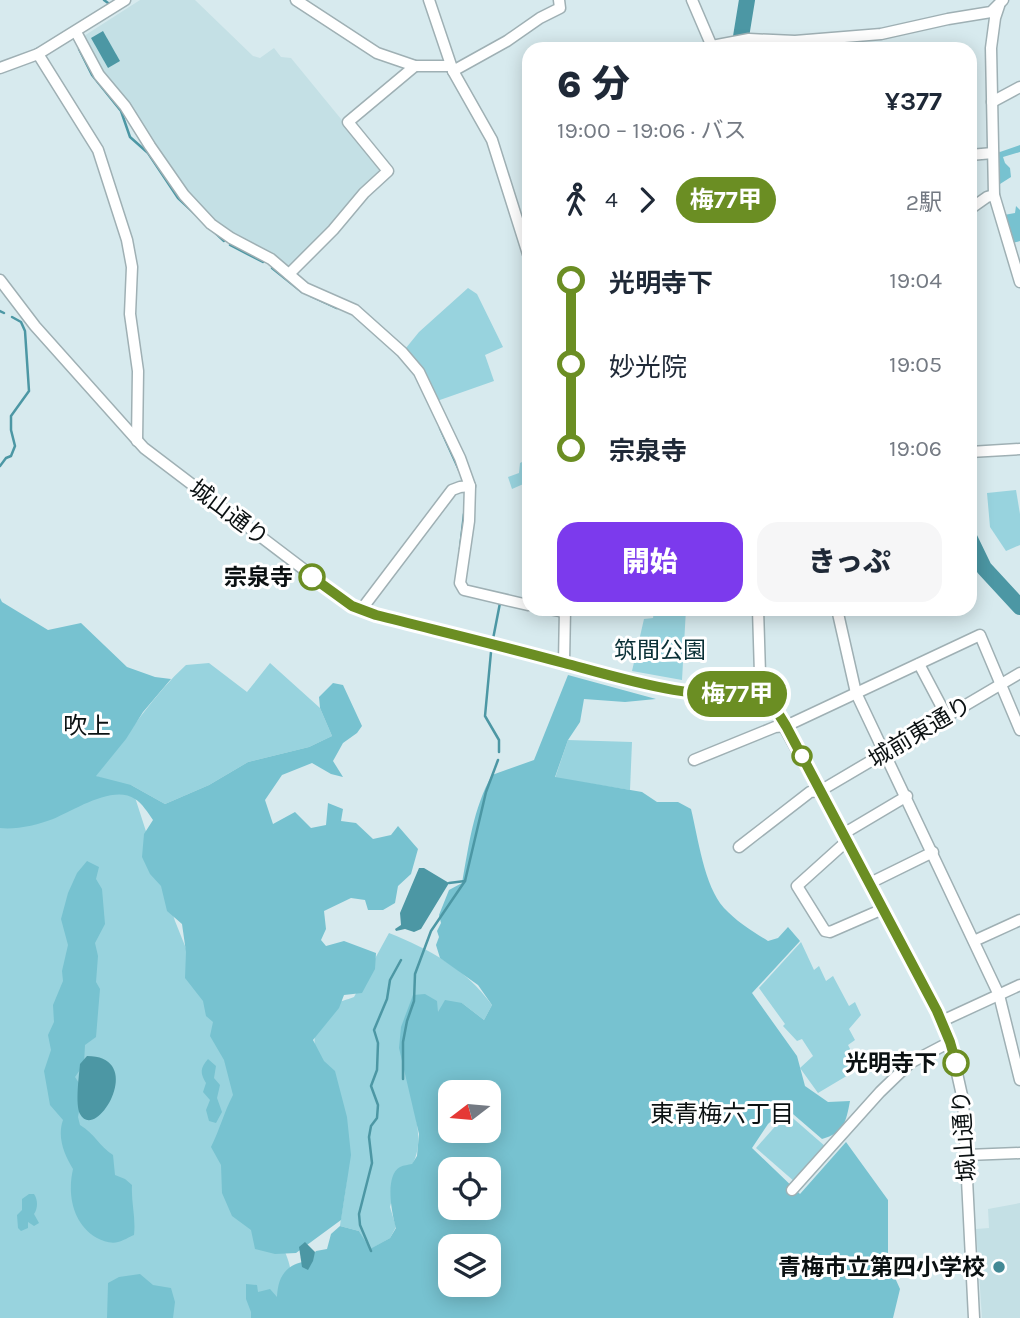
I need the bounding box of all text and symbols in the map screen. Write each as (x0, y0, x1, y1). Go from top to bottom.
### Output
text: 6 分 (557, 62, 630, 107)
text: ¥377 (885, 86, 942, 117)
text: 19:00 – 19:06 · バス (557, 117, 746, 144)
icon: walk (557, 181, 595, 219)
icon: forward (628, 181, 666, 219)
text: 4 (605, 186, 618, 213)
text: 梅77甲 (690, 186, 762, 214)
text: 2駅 (906, 189, 942, 216)
text: 19:04 (889, 267, 942, 294)
text: 光明寺下 (609, 268, 713, 299)
text: 19:05 (889, 351, 942, 378)
text: 妙光院 (609, 352, 687, 383)
text: 19:06 (889, 435, 942, 462)
text: 宗泉寺 (609, 436, 687, 467)
street label: 城山通り (184, 475, 274, 551)
button: 開始 (557, 522, 743, 602)
button: きっぷ (757, 522, 942, 602)
place label: 宗泉寺 (224, 564, 293, 591)
marker: 宗泉寺 (299, 564, 325, 590)
park label: 筑間公園 (614, 637, 706, 664)
line badge: 梅77甲 (688, 671, 786, 717)
text: 梅77甲 (701, 680, 773, 708)
street label: 城前東通り (864, 691, 976, 773)
district label: 吹上 (63, 712, 111, 740)
unlabelled marker (792, 746, 812, 766)
place label: 光明寺下 (845, 1050, 937, 1077)
marker: 光明寺下 (943, 1050, 969, 1076)
north arrow (438, 1080, 500, 1143)
map controls (438, 1080, 501, 1297)
street label: 城山通り (947, 1089, 981, 1183)
district label: 東青梅六丁目 (650, 1100, 794, 1128)
button: locate (438, 1157, 501, 1220)
button: layers (438, 1234, 501, 1297)
place label: 青梅市立第四小学校 (778, 1254, 985, 1281)
marker: 青梅市立第四小学校 (991, 1259, 1007, 1275)

